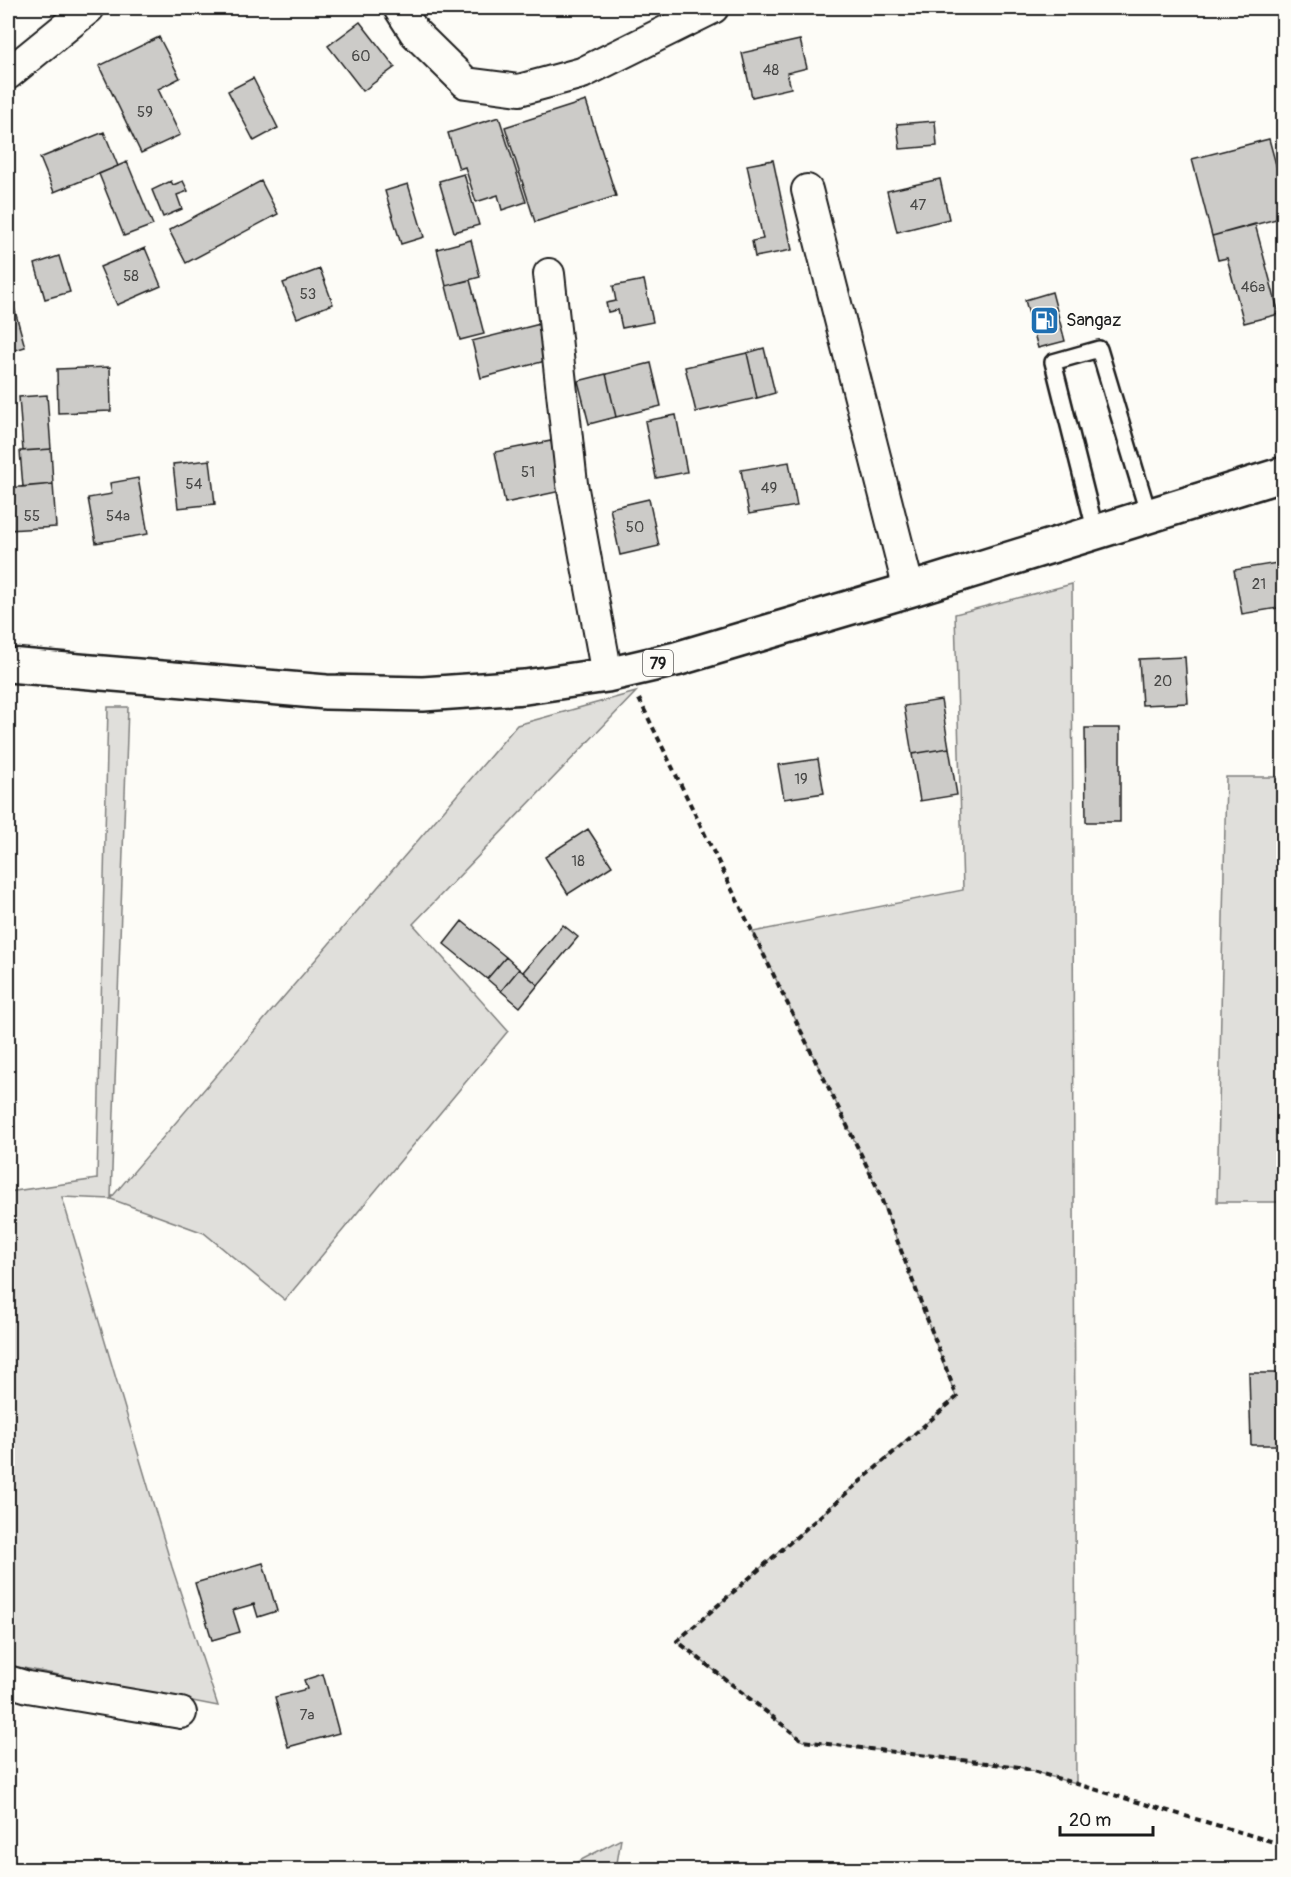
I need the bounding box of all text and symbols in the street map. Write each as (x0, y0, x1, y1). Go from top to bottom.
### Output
house number: 60 (352, 47, 370, 66)
house number: 48 (763, 61, 780, 80)
house number: 59 (137, 103, 153, 122)
house number: 47 (910, 196, 926, 215)
house number: 58 (123, 267, 139, 286)
house number: 46a (1241, 278, 1265, 297)
house number: 53 (300, 285, 316, 304)
fuel station icon: Sangaz (1029, 304, 1061, 336)
place label: Sangaz (1066, 309, 1121, 332)
house number: 51 (521, 463, 535, 482)
house number: 54 (186, 475, 203, 494)
house number: 49 (761, 479, 777, 498)
house number: 55 (24, 507, 40, 526)
house number: 54a (106, 507, 130, 526)
house number: 50 (626, 518, 644, 537)
house number: 21 (1252, 575, 1266, 594)
road number: 79 (643, 650, 673, 676)
house number: 20 (1154, 672, 1172, 691)
house number: 19 (794, 770, 808, 789)
house number: 18 (571, 852, 585, 871)
house number: 7a (300, 1706, 314, 1725)
scale bar (1060, 1799, 1153, 1837)
text: 20 m (1069, 1809, 1111, 1832)

